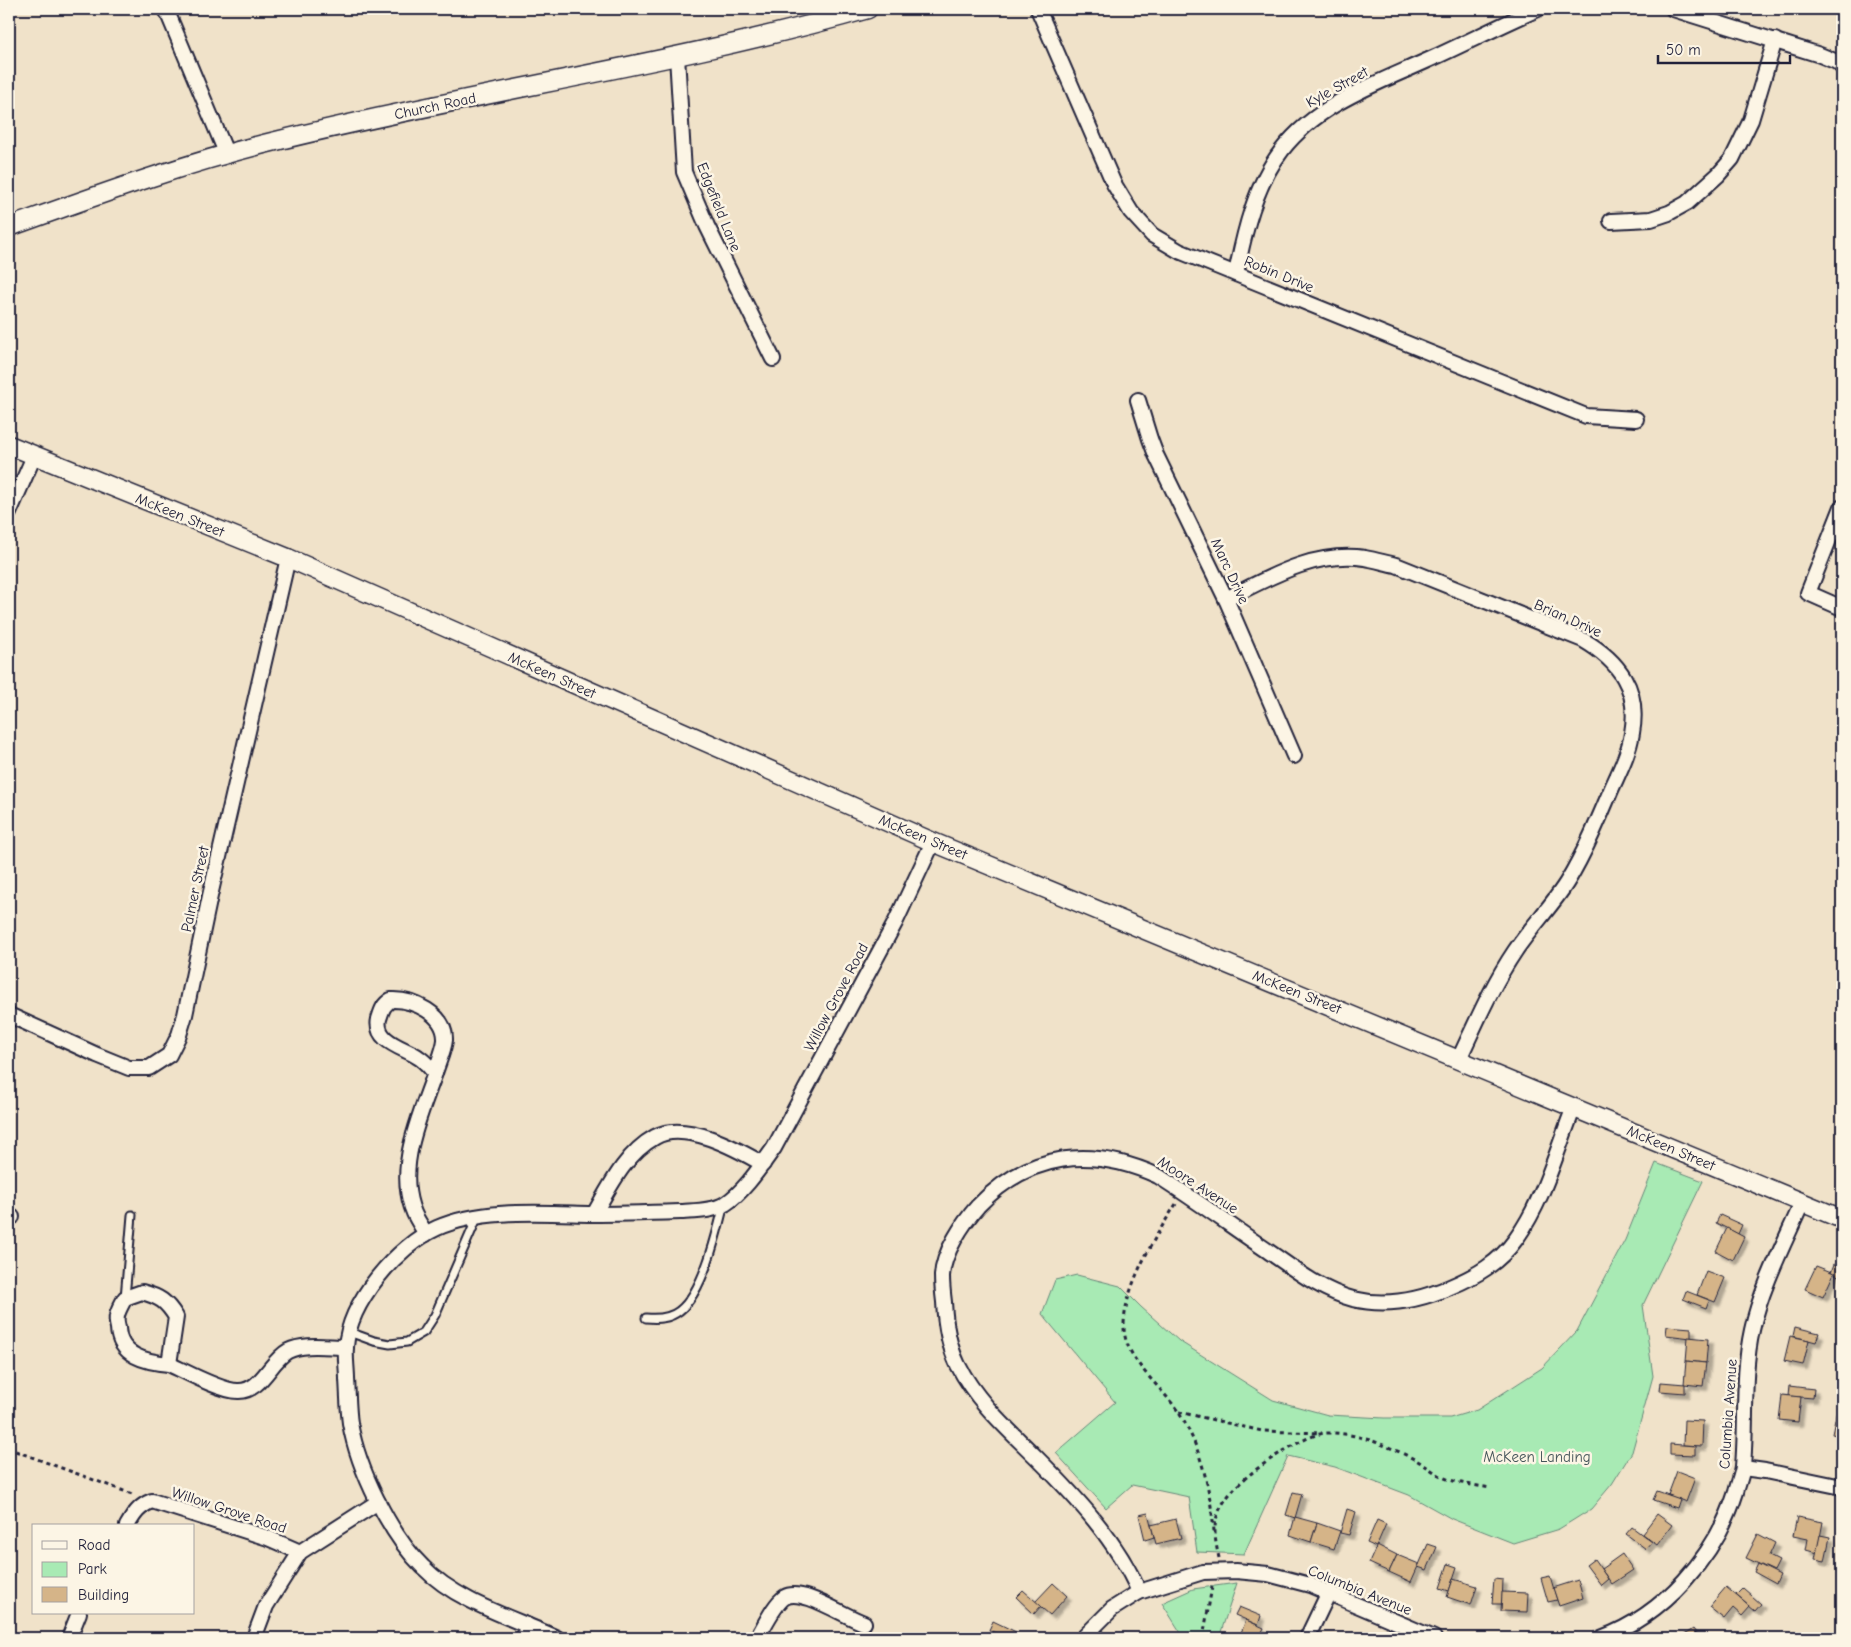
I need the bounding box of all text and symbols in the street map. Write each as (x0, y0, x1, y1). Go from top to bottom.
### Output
scale bar (1658, 32, 1791, 64)
text: 50 m (1666, 41, 1701, 59)
street label: Kyle Street (1303, 62, 1372, 111)
street label: Church Road (392, 89, 478, 123)
street label: Edgefield Lane (693, 160, 745, 255)
street label: Robin Drive (1241, 252, 1317, 296)
street label: McKeen Street (133, 489, 228, 541)
street label: Marc Drive (1207, 535, 1253, 607)
street label: Brian Drive (1531, 595, 1605, 641)
street label: McKeen Street (505, 648, 599, 703)
street label: McKeen Street (876, 810, 970, 864)
street label: Palmer Street (177, 844, 213, 934)
street label: Willow Grove Road (800, 940, 872, 1054)
street label: McKeen Street (1250, 966, 1345, 1018)
street label: McKeen Street (1624, 1121, 1718, 1175)
street label: Moore Avenue (1154, 1152, 1242, 1218)
street label: Columbia Avenue (1715, 1358, 1741, 1470)
park label: McKeen Landing (1483, 1448, 1591, 1466)
street label: Willow Grove Road (169, 1483, 289, 1537)
legend (32, 1524, 195, 1614)
text: Road (78, 1536, 110, 1554)
text: Park (78, 1560, 107, 1578)
street label: Columbia Avenue (1305, 1561, 1415, 1619)
text: Building (78, 1586, 129, 1604)

